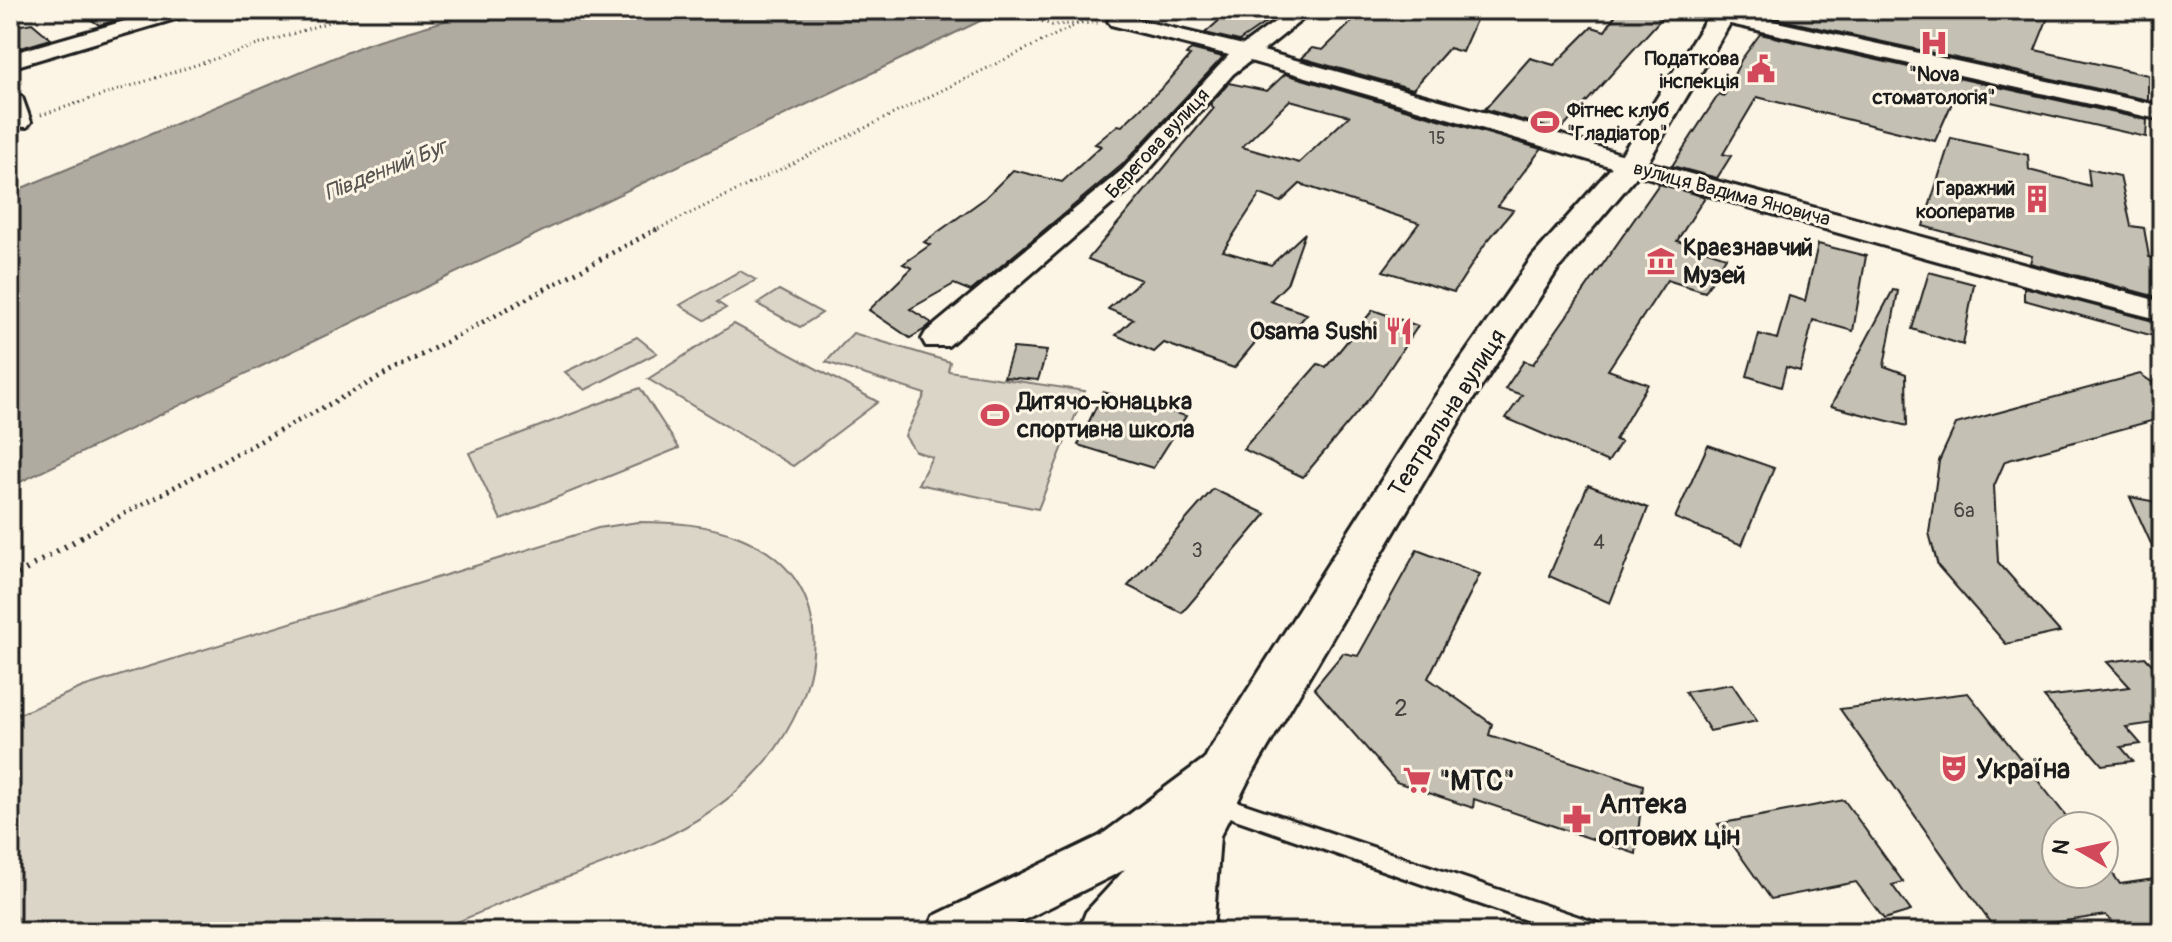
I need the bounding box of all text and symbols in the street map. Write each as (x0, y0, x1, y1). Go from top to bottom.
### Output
hospital icon: "Nova стоматологія" (1919, 28, 1949, 58)
place label: Податкова інспекція (1645, 46, 1739, 94)
public building icon: Податкова інспекція (1746, 54, 1776, 84)
place label: "Nova стоматологія" (1872, 62, 1995, 110)
street label: Берегова вулиця (1100, 83, 1215, 204)
place label: Фітнес клуб "Гладіатор" (1566, 98, 1670, 146)
sports icon: Фітнес клуб "Гладіатор" (1530, 107, 1560, 137)
house number: 15 (1429, 127, 1445, 150)
water label: Південний Буг (320, 131, 454, 207)
street label: вулиця Вадима Яновича (1631, 155, 1833, 232)
place label: Гаражний кооператив (1916, 176, 2015, 224)
building icon: Гаражний кооператив (2022, 184, 2052, 214)
place label: Краєзнавчий Музей (1683, 233, 1813, 290)
museum icon: Краєзнавчий Музей (1646, 246, 1676, 276)
restaurant icon: Osama Sushi (1384, 316, 1414, 346)
place label: Osama Sushi (1250, 317, 1377, 346)
street label: Театральна вулиця (1382, 324, 1513, 503)
place label: Дитячо-юнацька спортивна школа (1015, 387, 1195, 444)
sports icon: Дитячо-юнацька спортивна школа (980, 400, 1010, 430)
house number: 6а (1954, 498, 1974, 523)
house number: 4 (1593, 530, 1605, 555)
house number: 3 (1191, 538, 1203, 563)
house number: 2 (1394, 694, 1408, 723)
place label: Україна (1976, 752, 2070, 787)
theatre icon: Україна (1939, 753, 1969, 783)
place label: "МТС" (1439, 764, 1515, 799)
supermarket icon: "МТС" (1402, 765, 1432, 795)
place label: Аптека оптових цін (1598, 787, 1740, 854)
pharmacy icon: Аптека оптових цін (1562, 804, 1592, 834)
north arrow (2040, 810, 2120, 890)
text: N (2046, 837, 2076, 857)

